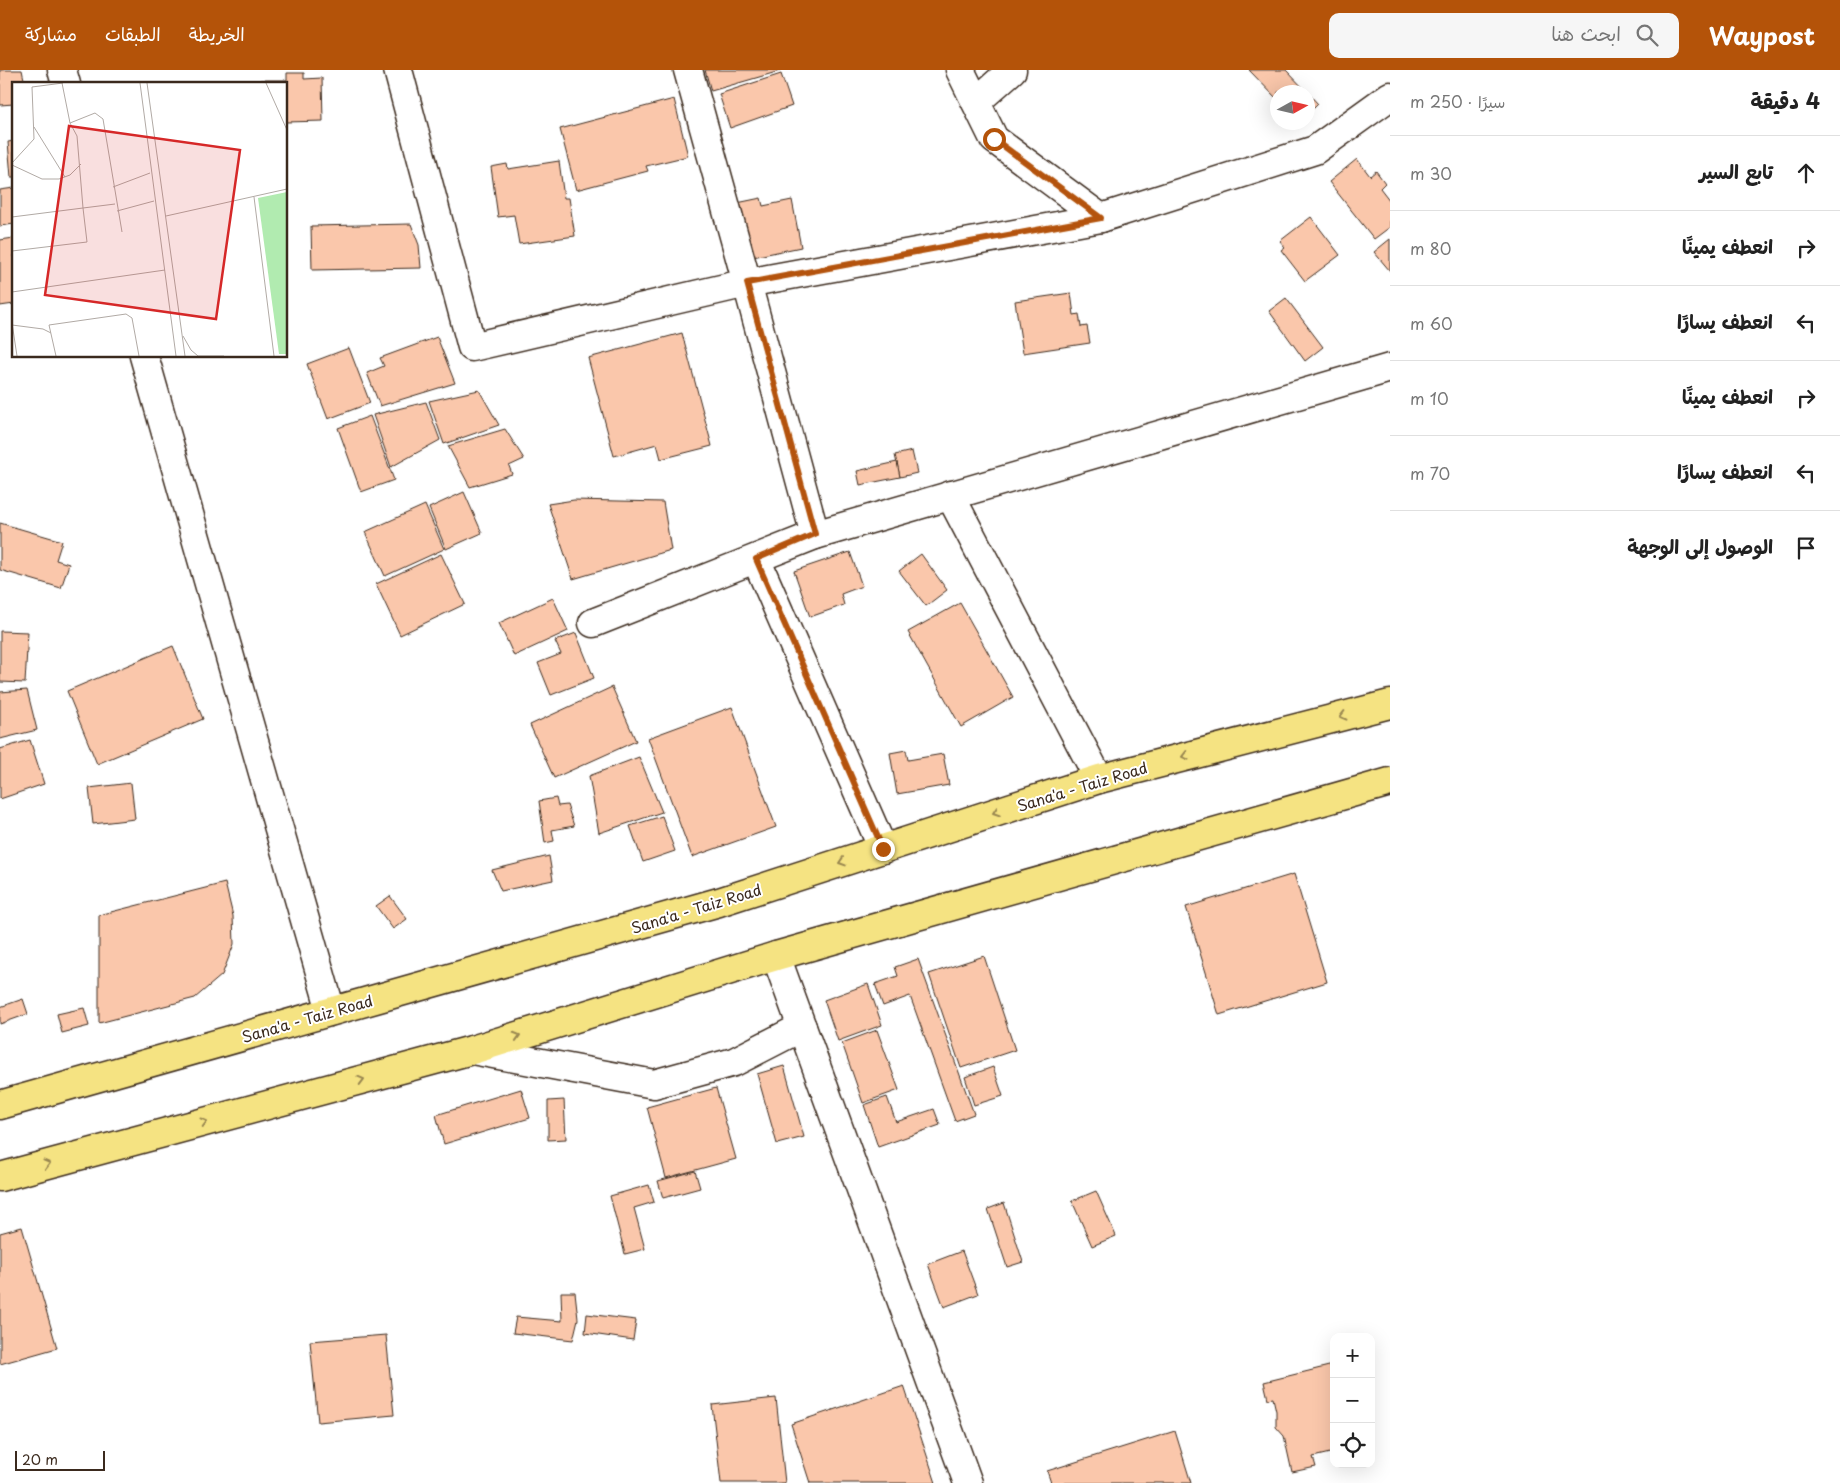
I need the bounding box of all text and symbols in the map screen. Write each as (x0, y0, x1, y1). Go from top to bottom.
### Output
search box (1329, 13, 1679, 58)
text: Waypost (1709, 17, 1815, 53)
text: ابحث هنا (1551, 19, 1621, 47)
text: مشاركة (25, 20, 77, 47)
text: الطبقات (105, 20, 161, 47)
text: الخريطة (189, 20, 245, 47)
icon: search (1633, 21, 1661, 49)
inset map (12, 82, 288, 358)
text: 4 دقيقة (1751, 84, 1820, 116)
north arrow (1270, 85, 1315, 130)
text: سيرًا · 250 m (1410, 89, 1505, 113)
route start (983, 128, 1006, 151)
text: تابع السير (1699, 157, 1773, 185)
icon: ahead (1792, 159, 1820, 187)
text: 30 m (1410, 161, 1452, 185)
text: انعطف يمينًا (1682, 232, 1773, 260)
icon: right (1792, 234, 1820, 262)
text: 80 m (1410, 236, 1451, 260)
text: انعطف يسارًا (1677, 307, 1773, 335)
icon: left (1792, 309, 1820, 337)
text: 60 m (1410, 311, 1453, 335)
text: انعطف يمينًا (1682, 382, 1773, 410)
icon: right (1792, 384, 1820, 412)
text: 10 m (1410, 386, 1449, 410)
text: انعطف يسارًا (1677, 457, 1773, 485)
icon: left (1792, 459, 1820, 487)
text: 70 m (1410, 461, 1450, 485)
text: الوصول إلى الوجهة (1627, 532, 1773, 560)
icon: arrive (1792, 534, 1820, 562)
one-way arrow (1339, 710, 1347, 720)
one-way arrow (1181, 750, 1190, 761)
street label: Sana'a - Taiz Road (1014, 755, 1150, 817)
one-way arrow (992, 806, 1001, 816)
route end (872, 838, 895, 861)
one-way arrow (838, 857, 846, 867)
street label: Sana'a - Taiz Road (628, 877, 764, 939)
street label: Sana'a - Taiz Road (239, 988, 375, 1048)
one-way arrow (513, 1031, 521, 1041)
one-way arrow (356, 1075, 364, 1085)
one-way arrow (200, 1117, 208, 1128)
one-way arrow (43, 1159, 51, 1170)
map controls (1330, 1333, 1375, 1468)
button: + (1330, 1333, 1375, 1378)
button: − (1330, 1378, 1375, 1423)
button: locate (1330, 1423, 1375, 1468)
scale bar (15, 1448, 105, 1471)
text: 20 m (22, 1449, 58, 1470)

